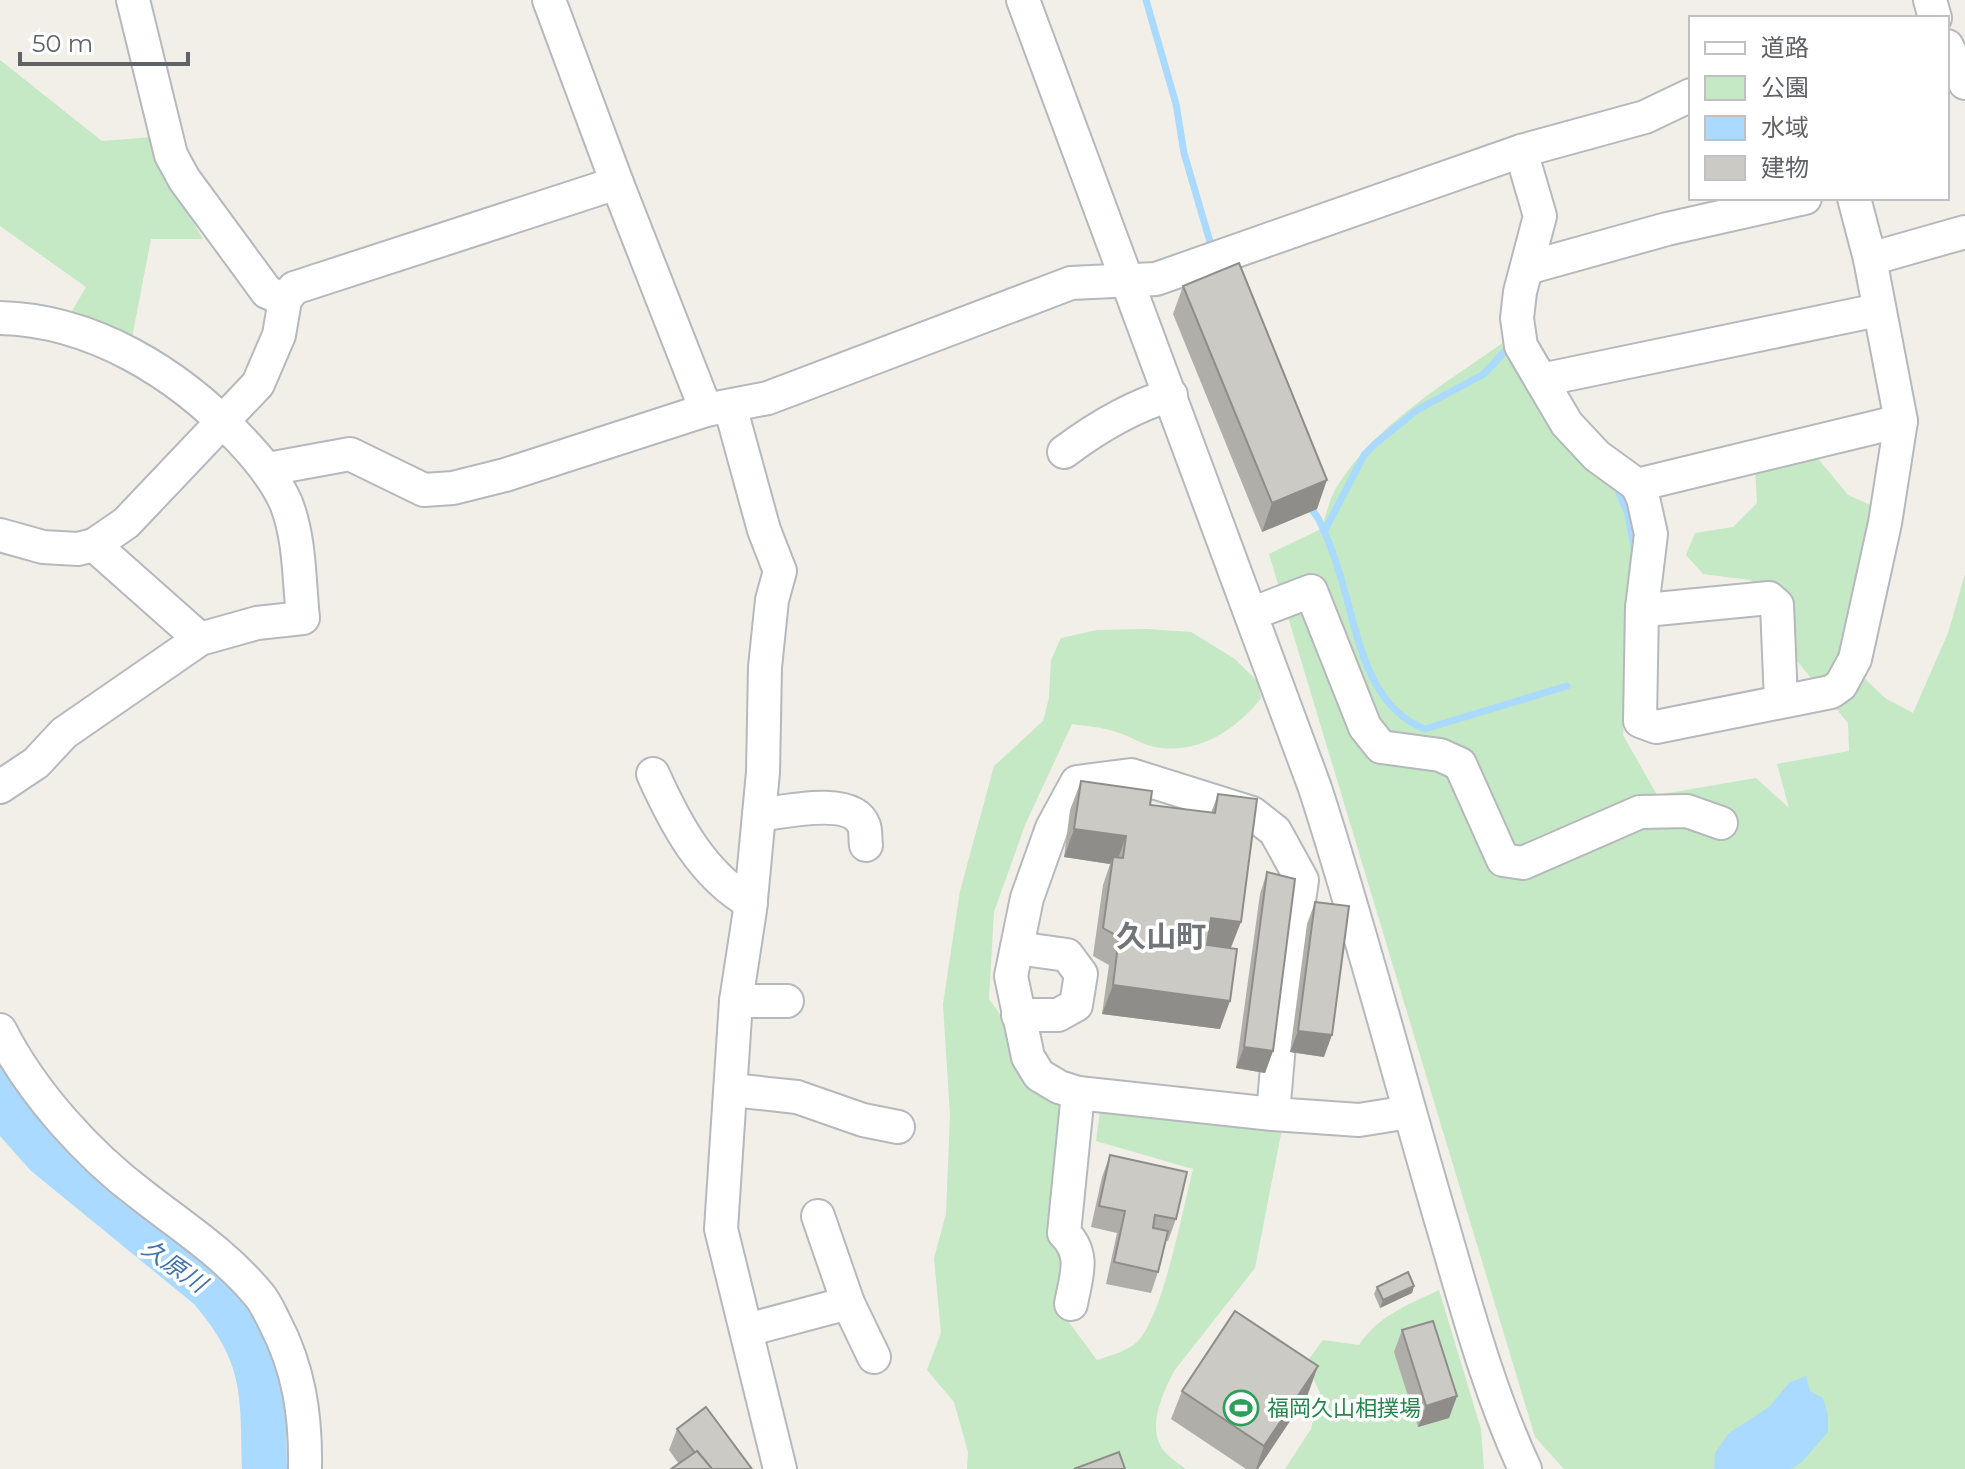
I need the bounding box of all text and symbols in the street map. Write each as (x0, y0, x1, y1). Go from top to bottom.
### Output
scale bar (20, 16, 188, 66)
legend (1689, 16, 1949, 200)
text: 50 m (32, 29, 93, 58)
text: 道路 (1761, 33, 1809, 62)
text: 公園 (1761, 73, 1809, 102)
text: 水域 (1761, 113, 1809, 142)
text: 建物 (1761, 153, 1809, 182)
district label: 久山町 (1116, 918, 1206, 955)
water label: 久原川 (136, 1233, 215, 1300)
sports icon: 福岡久山相撲場 (1222, 1389, 1260, 1427)
place label: 福岡久山相撲場 (1267, 1395, 1421, 1422)

